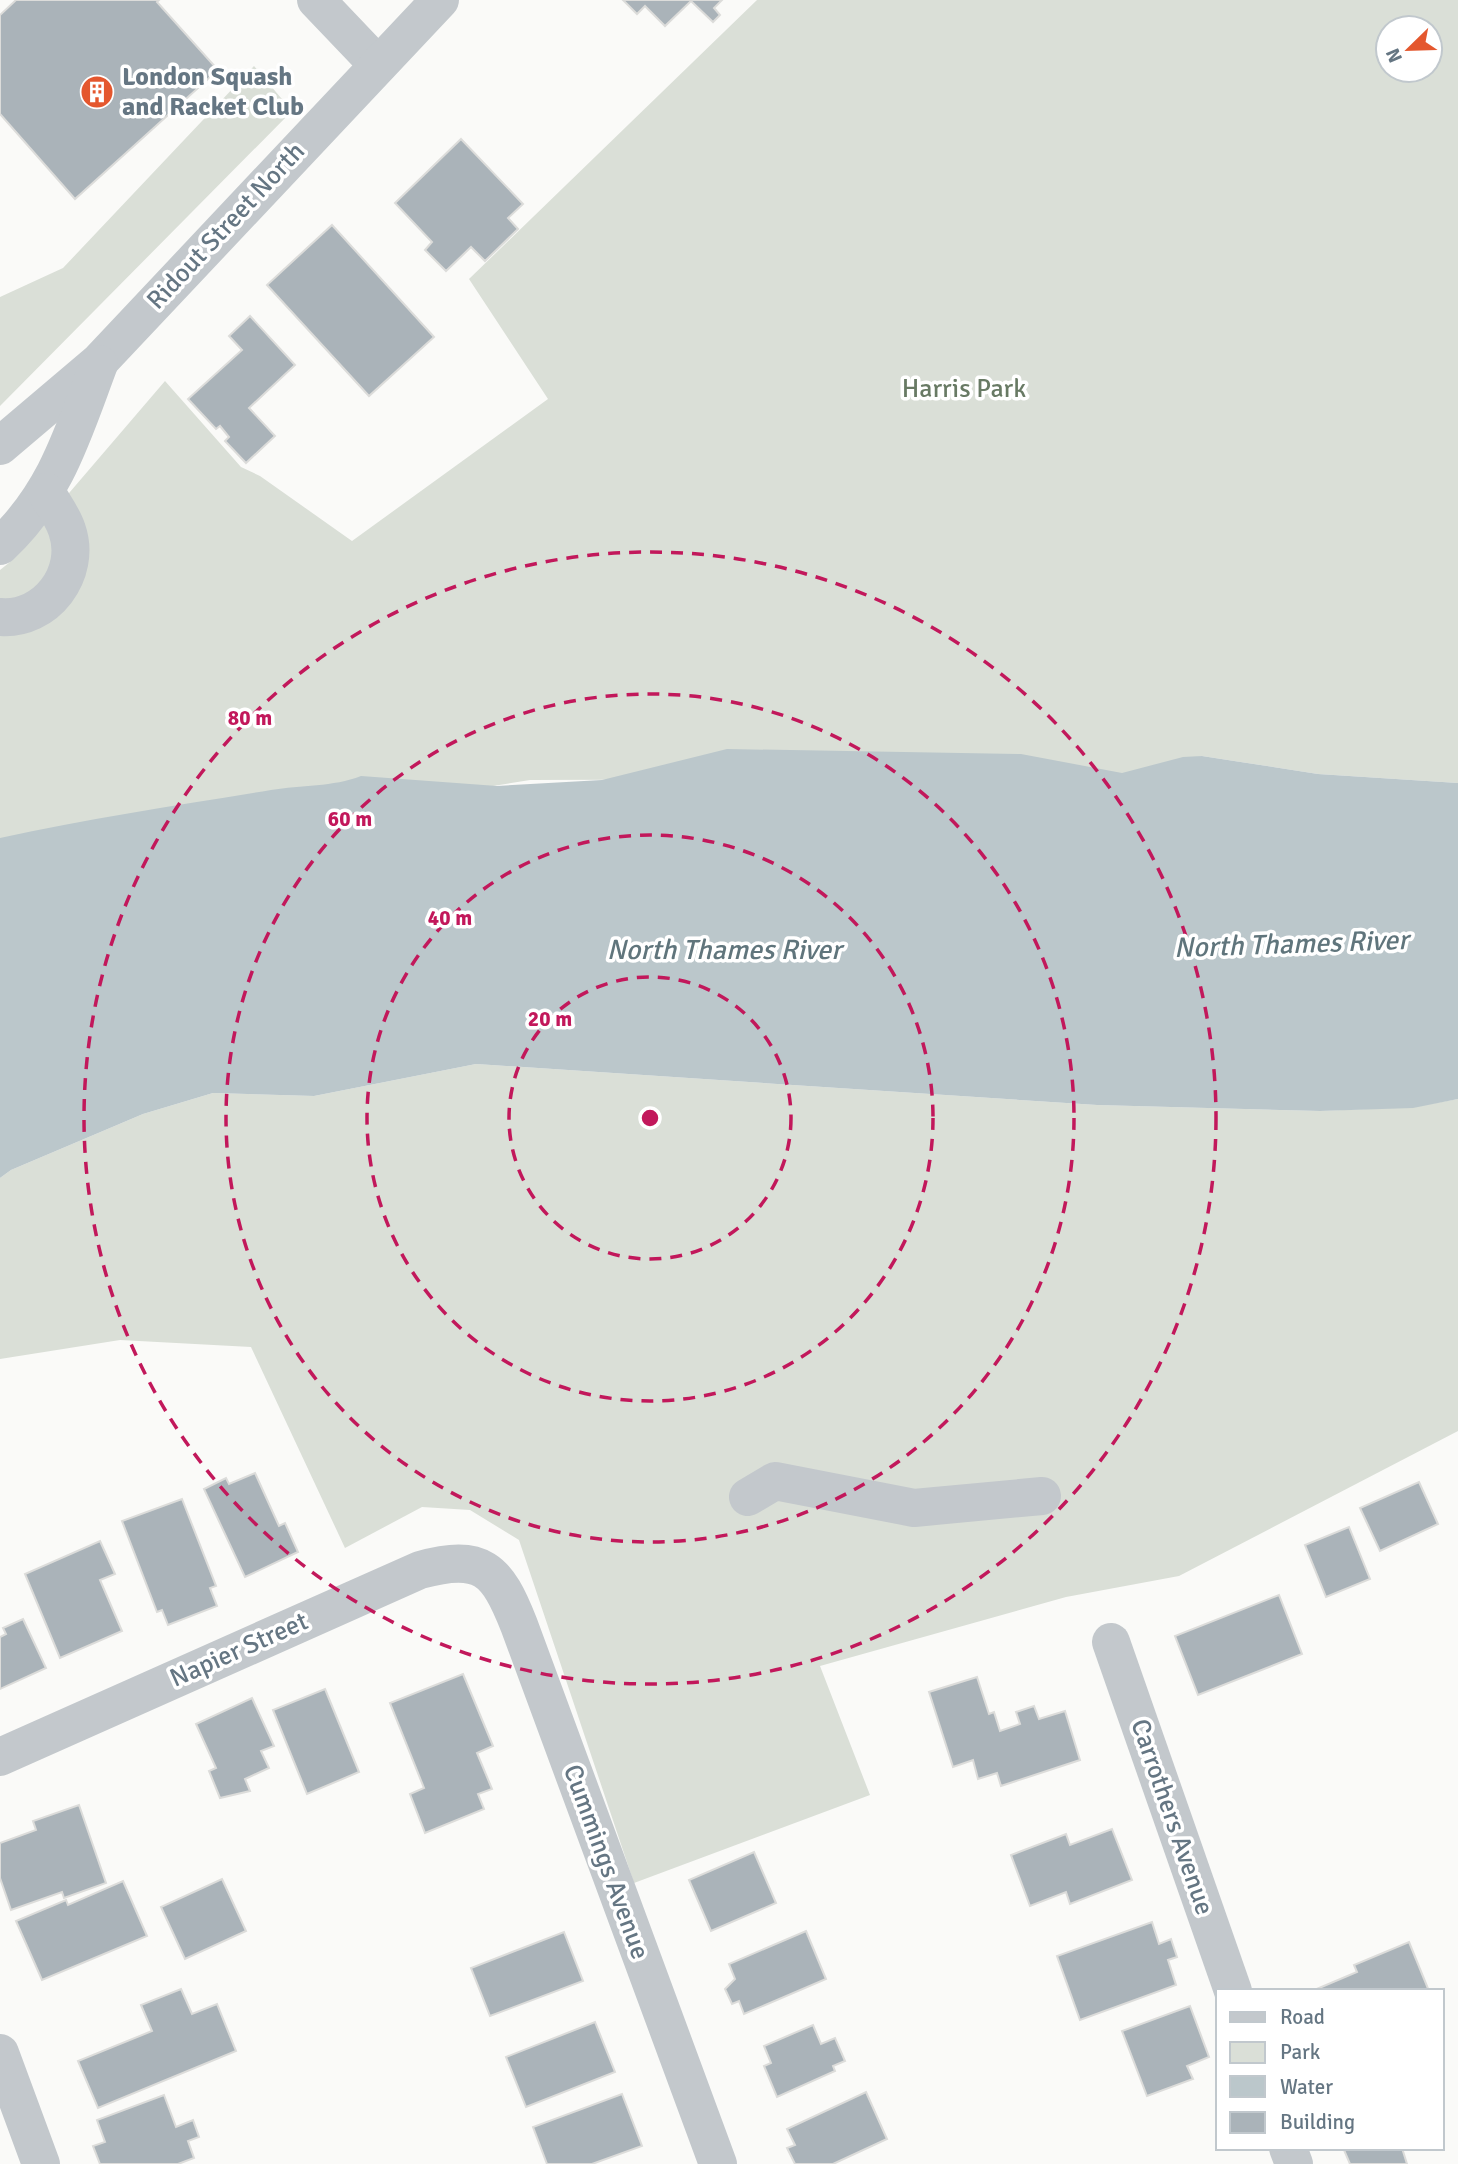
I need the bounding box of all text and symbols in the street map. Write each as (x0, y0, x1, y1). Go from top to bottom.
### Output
north arrow (1374, 14, 1444, 84)
text: N (1381, 44, 1408, 66)
place label: London Squash and Racket Club (122, 61, 304, 123)
building icon: London Squash and Racket Club (78, 73, 116, 111)
street label: Ridout Street North (140, 136, 312, 316)
park label: Harris Park (902, 373, 1026, 405)
text: 80 m (228, 705, 272, 731)
text: 60 m (328, 806, 372, 832)
text: 40 m (428, 905, 472, 931)
water label: North Thames River (1173, 923, 1412, 965)
water label: North Thames River (607, 933, 845, 967)
text: 20 m (528, 1006, 572, 1032)
centre of rings (638, 1106, 662, 1130)
street label: Napier Street (165, 1605, 313, 1695)
street label: Carrothers Avenue (1124, 1715, 1220, 1919)
street label: Cummings Avenue (556, 1760, 656, 1964)
legend (1216, 1989, 1444, 2150)
text: Road (1280, 2004, 1325, 2030)
text: Park (1280, 2039, 1321, 2065)
text: Water (1280, 2074, 1333, 2100)
text: Building (1280, 2109, 1355, 2135)

